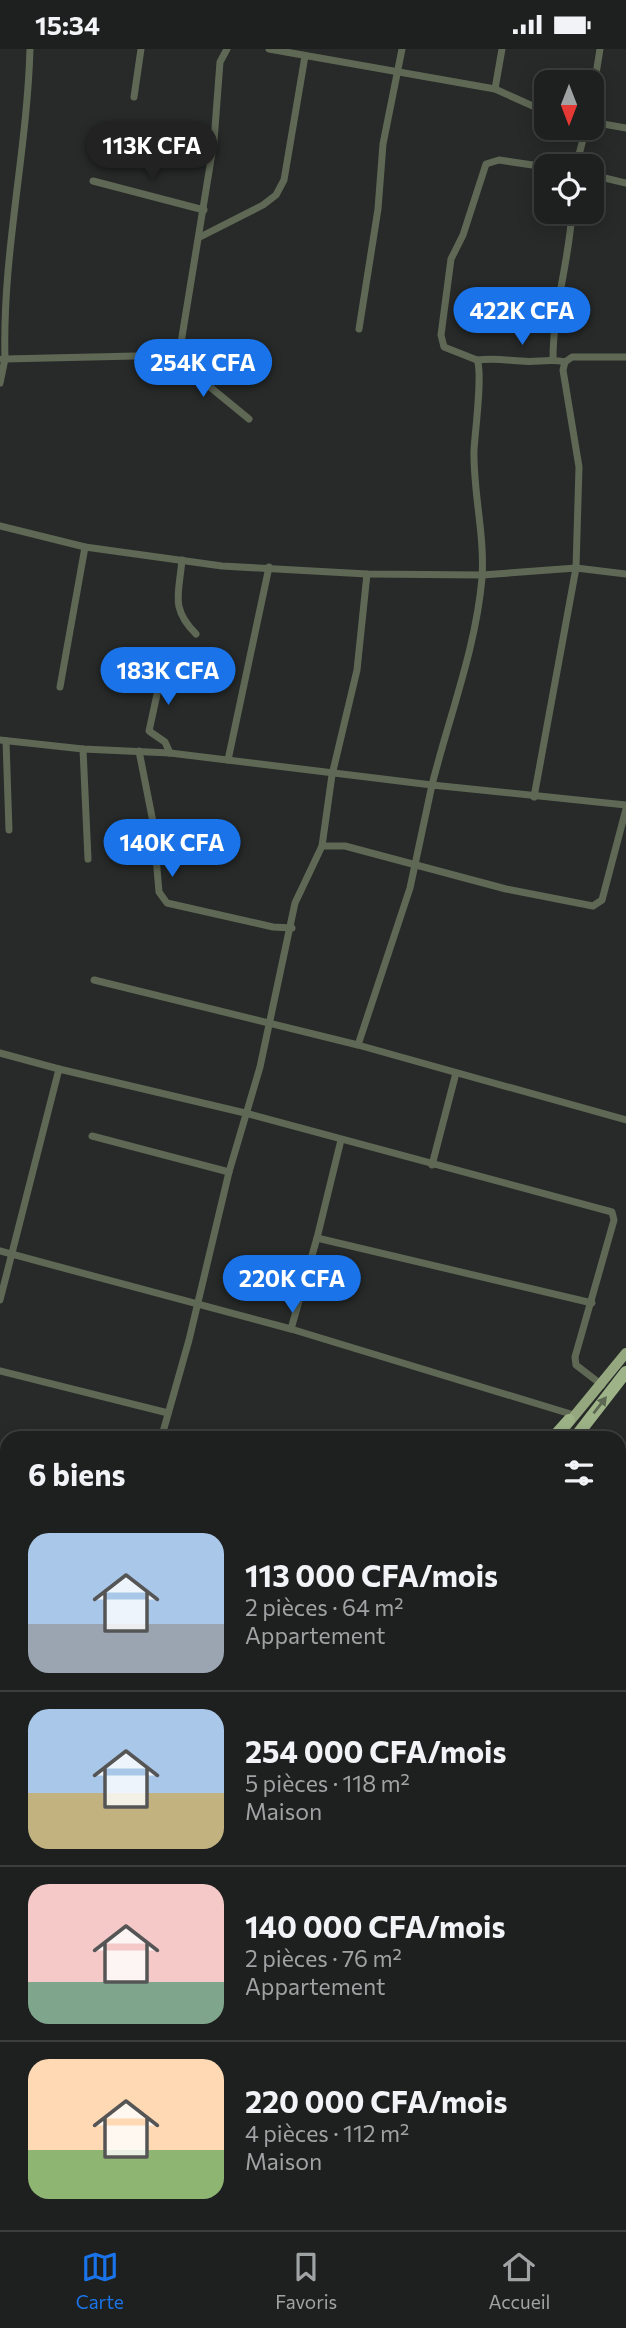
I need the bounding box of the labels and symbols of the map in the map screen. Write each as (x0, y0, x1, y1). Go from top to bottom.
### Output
north arrow (534, 70, 604, 140)
pin: 113K CFA (80, 123, 224, 182)
pin: 422K CFA (450, 287, 594, 347)
pin: 254K CFA (131, 339, 275, 399)
pin: 183K CFA (96, 647, 240, 707)
pin: 140K CFA (100, 819, 244, 879)
pin: 220K CFA (220, 1255, 364, 1315)
one-way arrow (592, 1397, 607, 1415)

